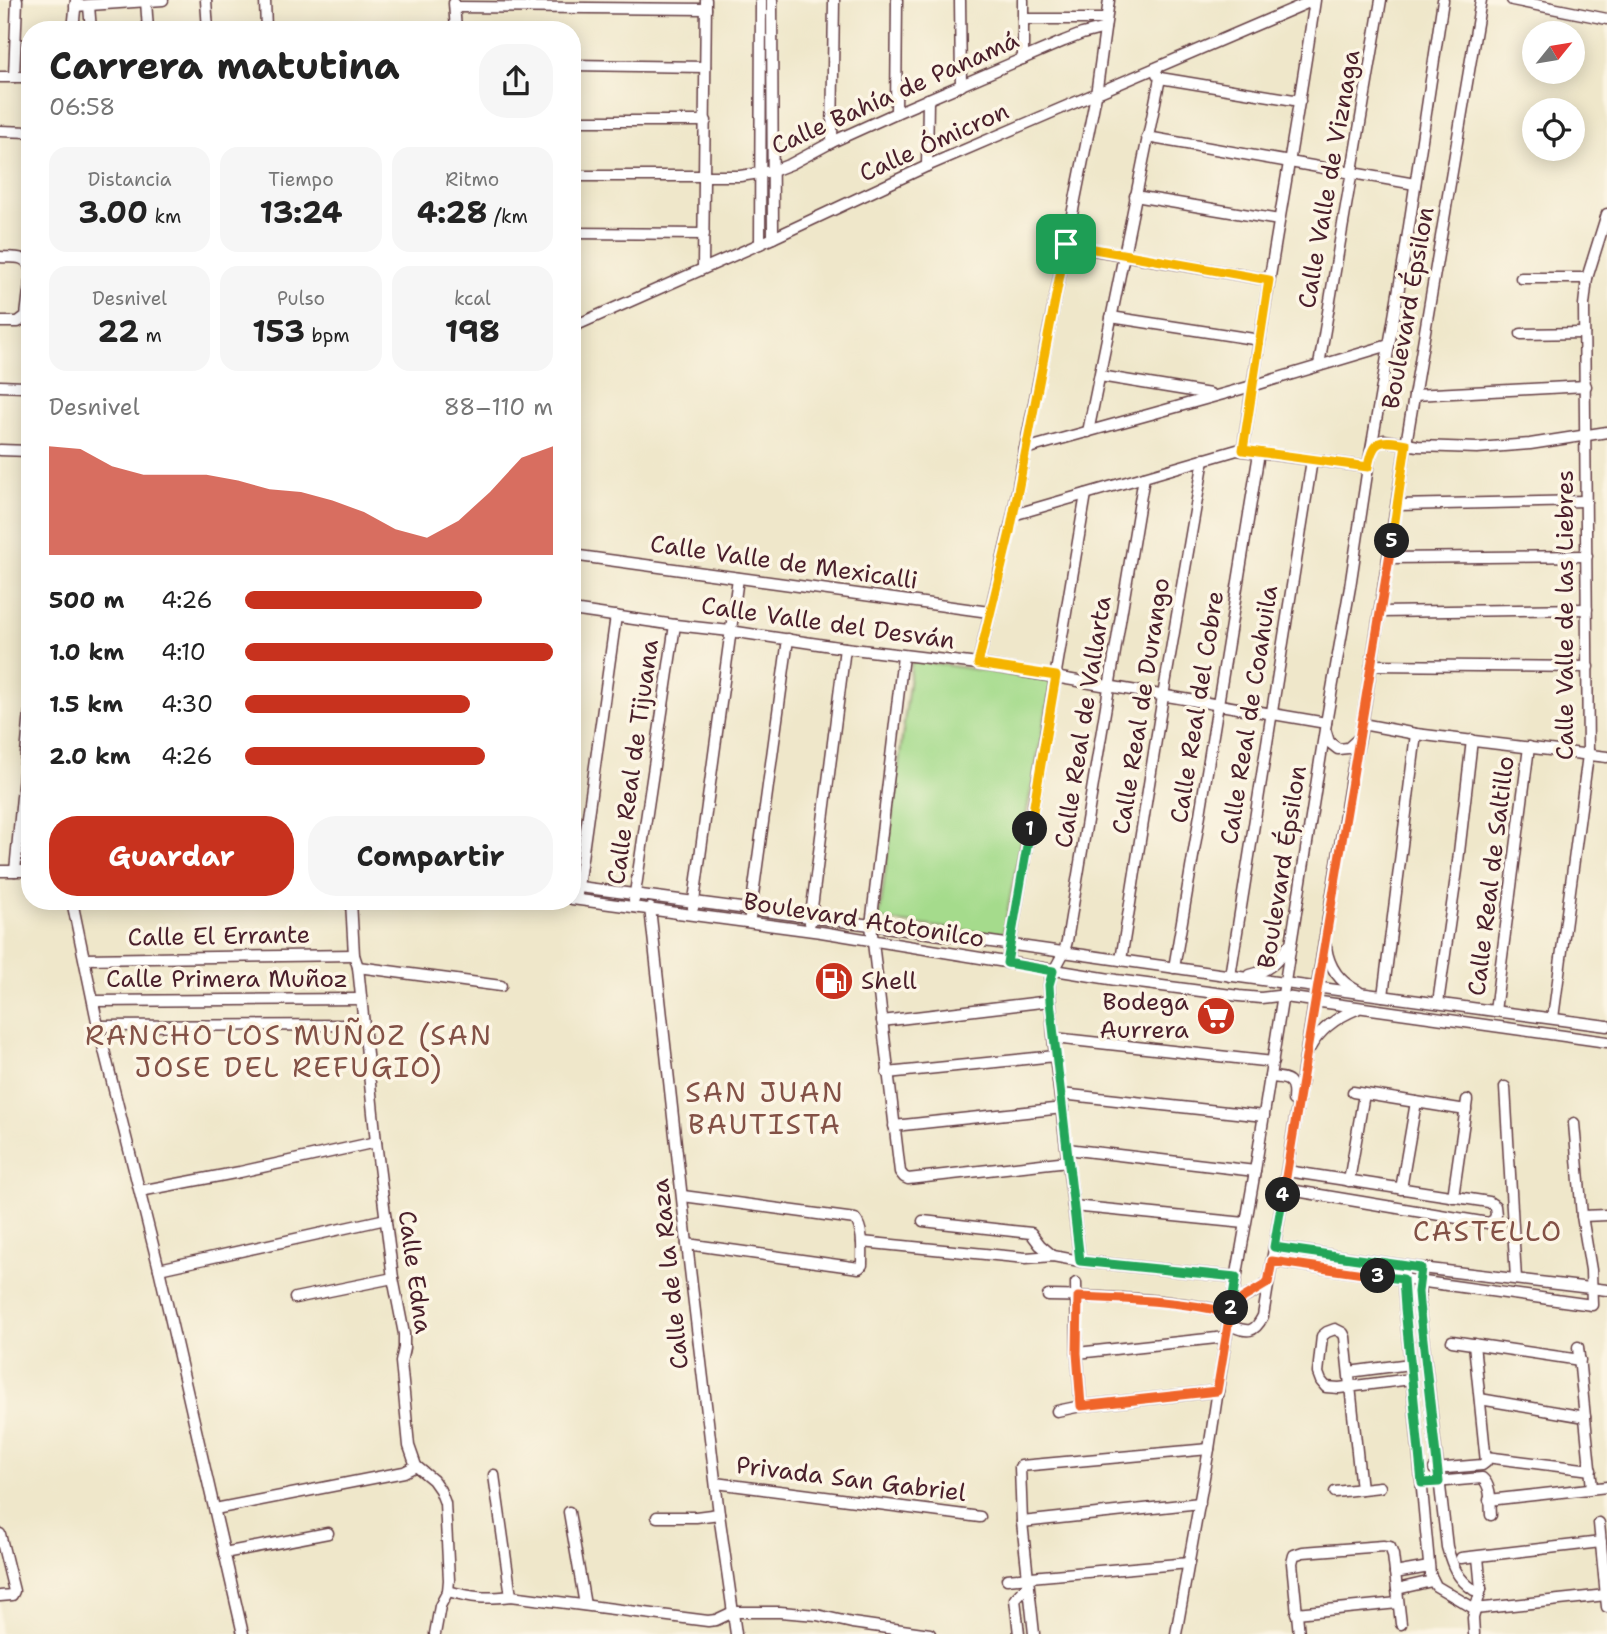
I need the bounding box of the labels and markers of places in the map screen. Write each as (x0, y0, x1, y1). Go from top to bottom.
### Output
pin (1036, 214, 1096, 274)
pin: 5 (1374, 524, 1410, 558)
pin: 1 (1012, 812, 1048, 846)
fuel station icon: Shell (813, 960, 855, 1002)
place label: Shell (861, 965, 918, 997)
place label: Bodega Aurrera (1100, 986, 1189, 1046)
supermarket icon: Bodega Aurrera (1195, 995, 1237, 1037)
pin: 4 (1266, 1178, 1300, 1212)
pin: 3 (1360, 1258, 1396, 1294)
pin: 2 (1214, 1290, 1248, 1326)

